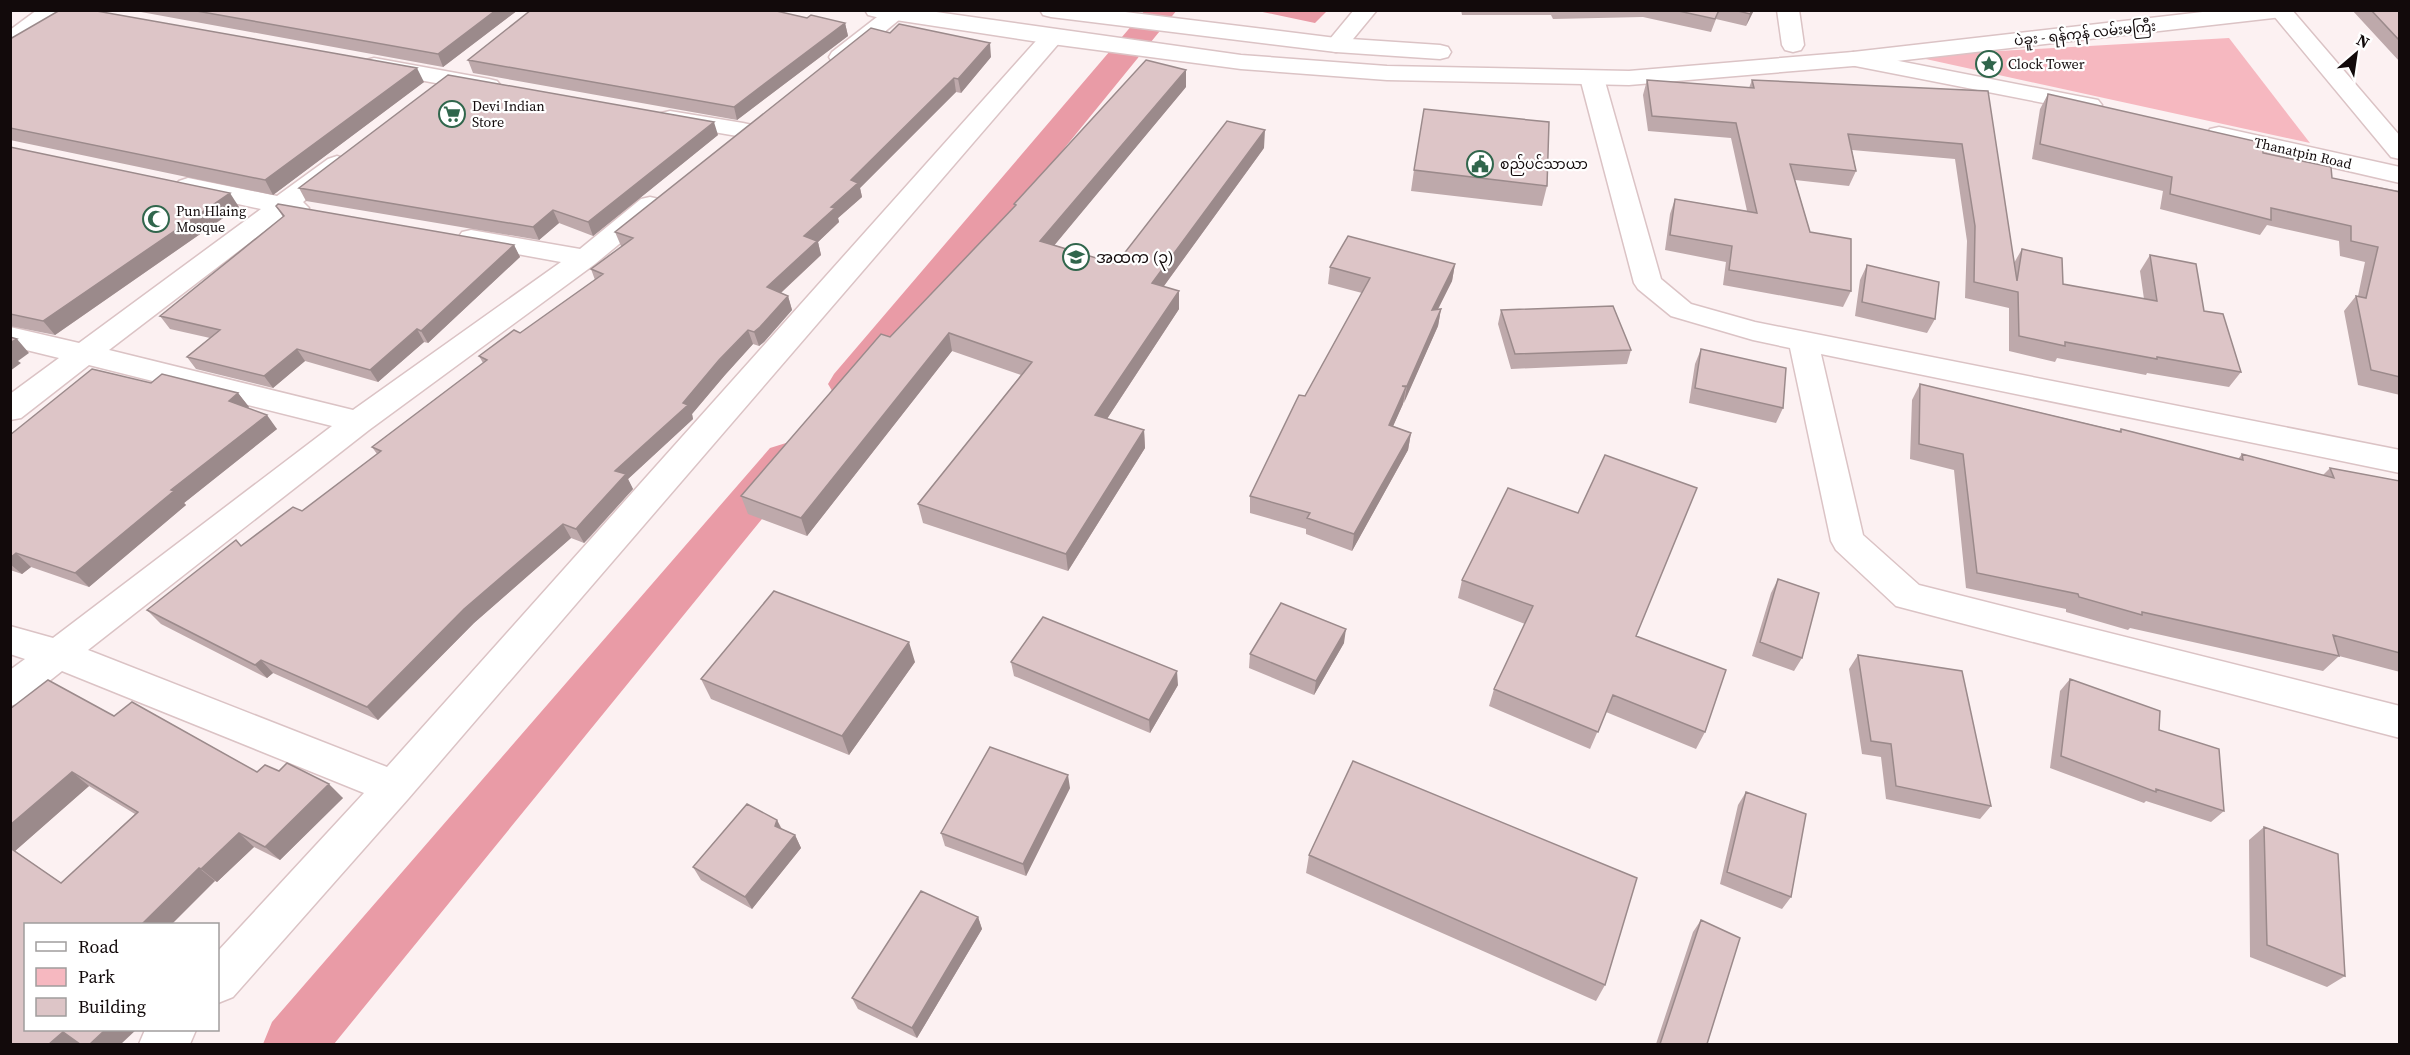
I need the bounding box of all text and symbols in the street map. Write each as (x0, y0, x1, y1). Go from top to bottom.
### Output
street label: ပဲခူး - ရန်ကုန် လမ်းမကြီး (2013, 16, 2157, 52)
north arrow (2326, 24, 2386, 84)
text: N (2353, 28, 2374, 53)
place icon: Clock Tower (1974, 49, 2004, 79)
place label: Clock Tower (2008, 54, 2085, 74)
place label: Devi Indian Store (472, 96, 545, 132)
supermarket icon: Devi Indian Store (437, 99, 467, 129)
street label: Thanatpin Road (2252, 132, 2354, 174)
public building icon: စည်ပင်သာယာ (1465, 149, 1495, 179)
place label: စည်ပင်သာယာ (1500, 154, 1588, 176)
place label: Pun Hlaing Mosque (176, 201, 246, 237)
mosque icon: Pun Hlaing Mosque (141, 204, 171, 234)
school or university icon: အထက (၃) (1061, 242, 1091, 272)
place label: အထက (၃) (1096, 246, 1174, 271)
legend (24, 923, 219, 1031)
text: Road (78, 934, 119, 959)
text: Park (78, 964, 115, 989)
text: Building (78, 994, 146, 1019)

